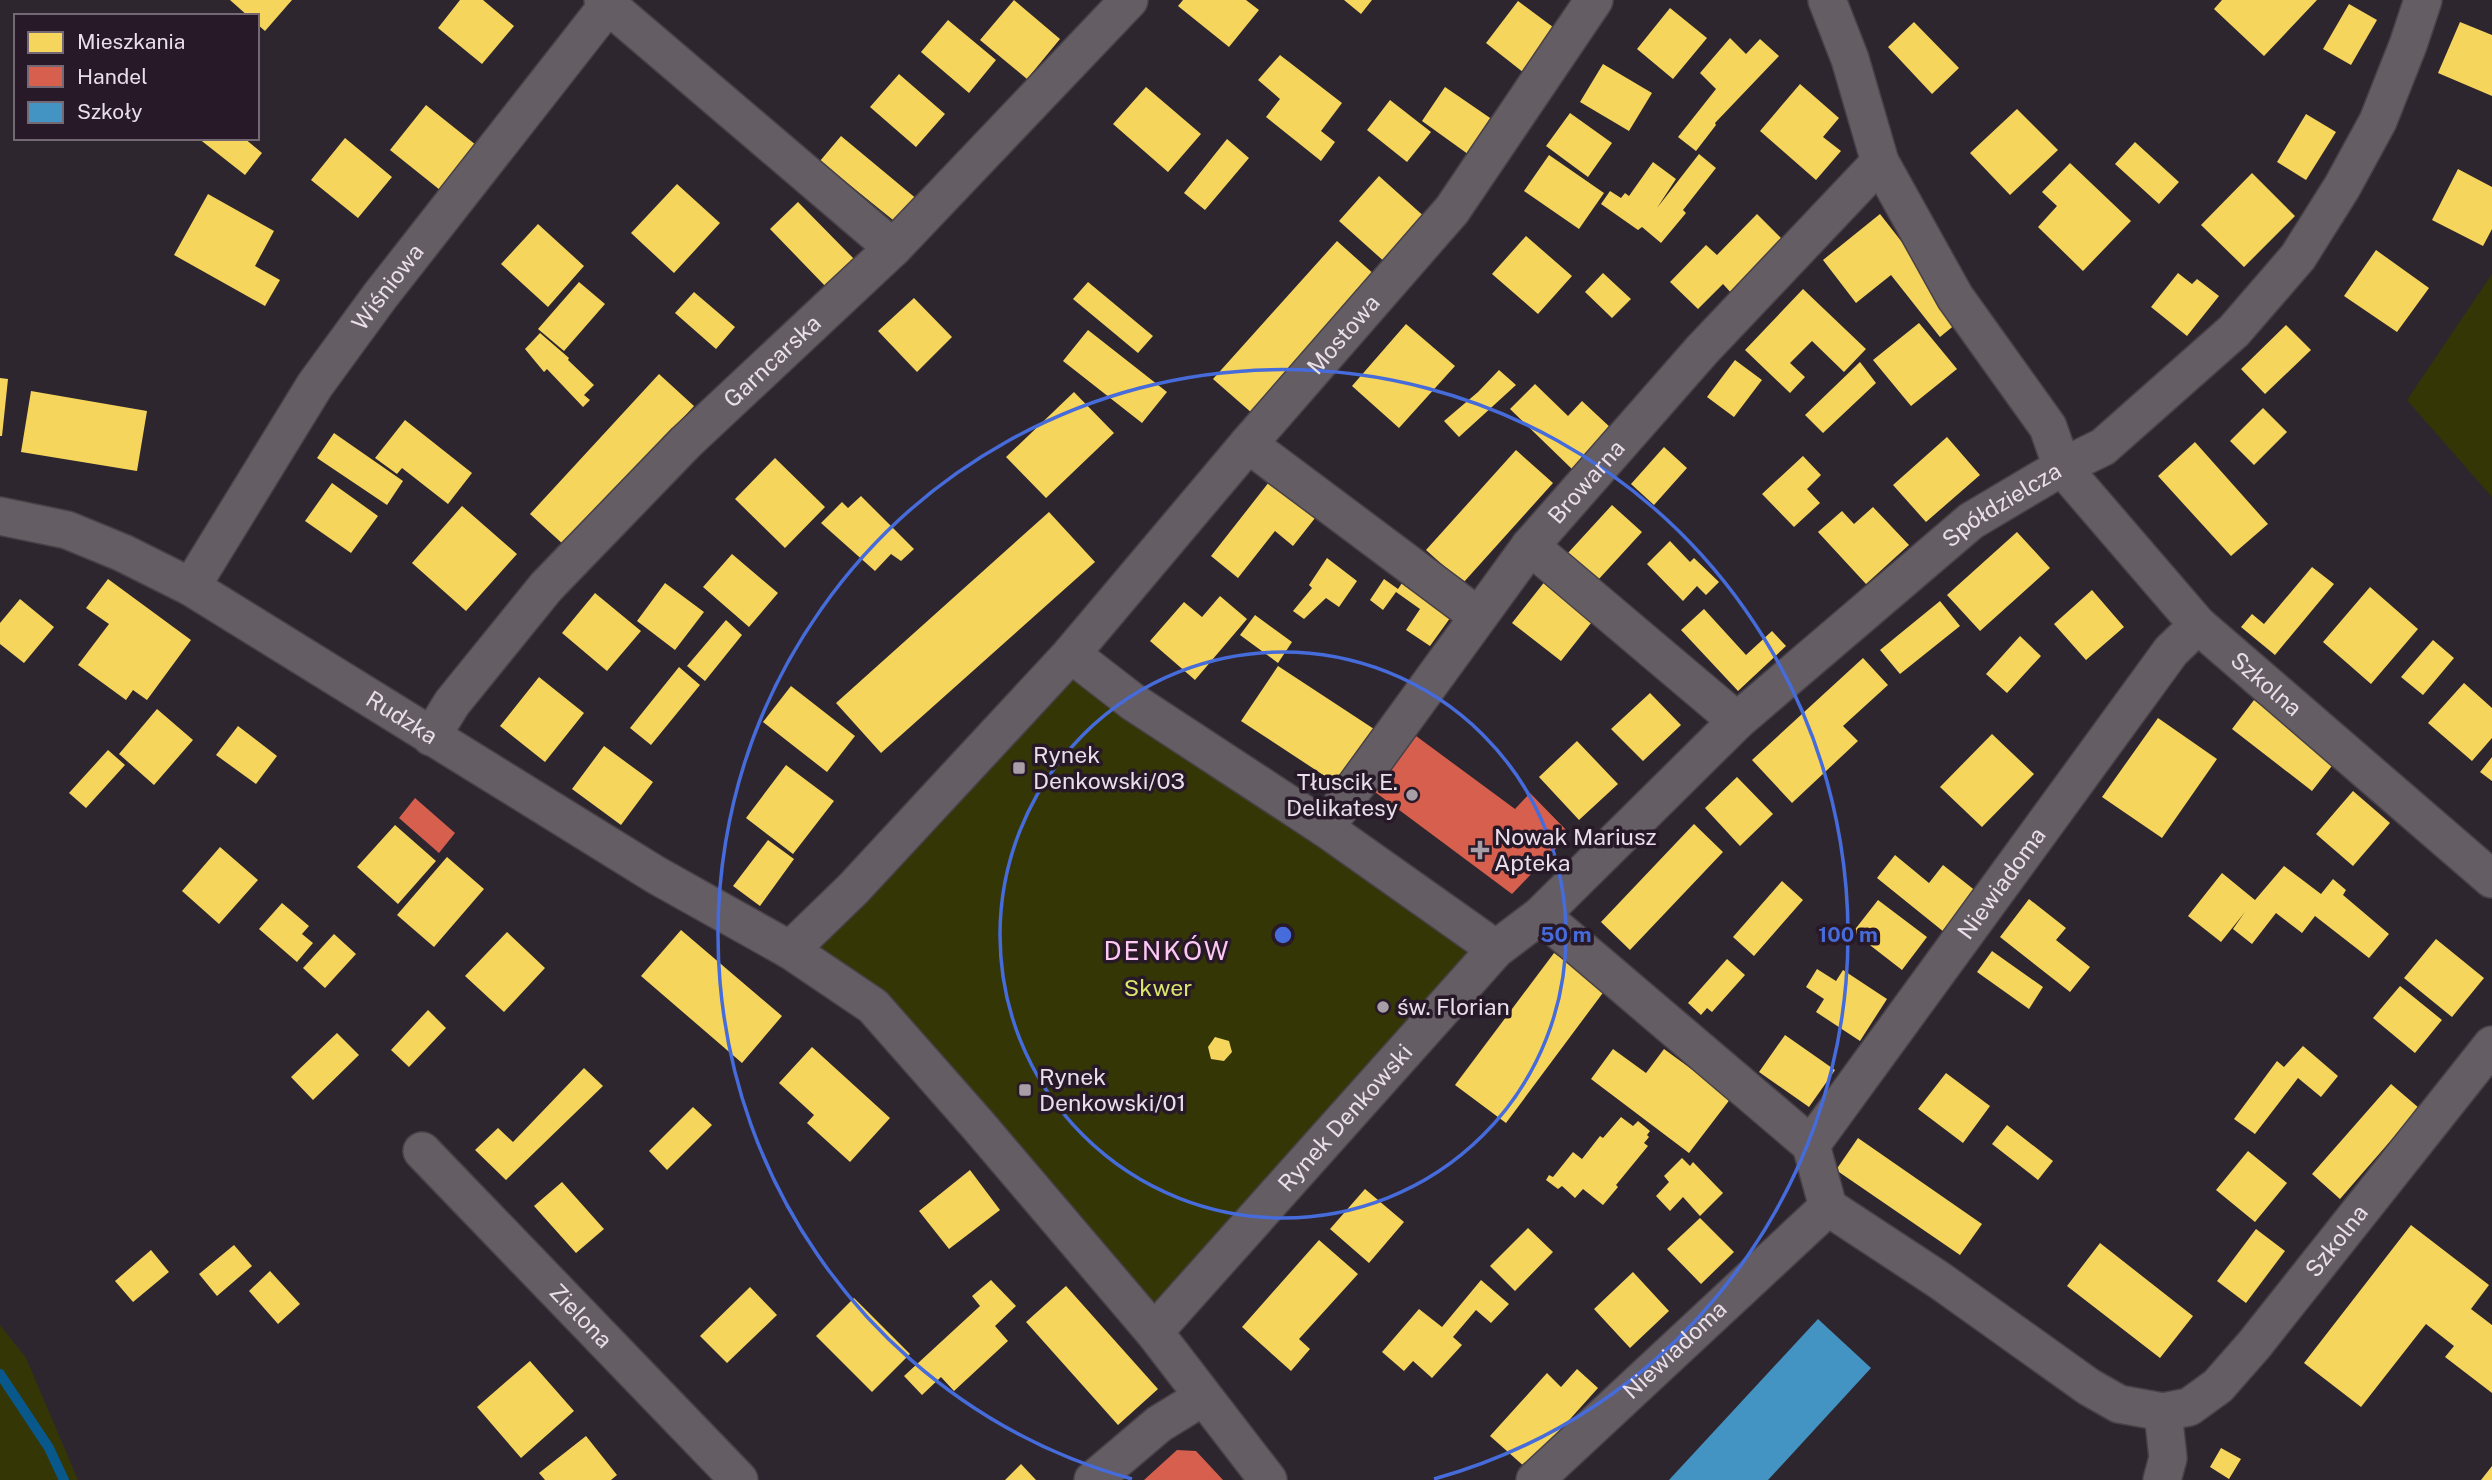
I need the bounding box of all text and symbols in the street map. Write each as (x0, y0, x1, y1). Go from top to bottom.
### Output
legend (14, 14, 259, 140)
text: Mieszkania (77, 29, 185, 54)
text: Handel (77, 64, 148, 89)
text: Szkoły (77, 99, 142, 124)
street label: Wiśniowa (346, 238, 429, 335)
street label: Mostowa (1301, 289, 1385, 380)
street label: Garncarska (718, 309, 826, 413)
street label: Browarna (1542, 434, 1630, 529)
street label: Spółdzielcza (1937, 457, 2066, 553)
street label: Szkolna (2226, 646, 2307, 721)
street label: Rudzka (361, 685, 443, 749)
place label: Rynek Denkowski/03 (1033, 741, 1185, 794)
marker: Rynek Denkowski/03 (1011, 760, 1027, 776)
place label: Tłuscik E. Delikatesy (1286, 768, 1398, 821)
marker: Tłuscik E. Delikatesy (1404, 787, 1420, 803)
street label: Niewiadoma (1952, 822, 2051, 944)
place label: Nowak Mariusz Apteka (1494, 823, 1657, 876)
marker: Nowak Mariusz Apteka (1472, 842, 1488, 858)
text: 50 m (1540, 922, 1592, 947)
text: 100 m (1818, 922, 1878, 947)
centre of rings (1271, 923, 1295, 947)
district label: DENKÓW (1103, 935, 1231, 966)
park label: Skwer (1124, 974, 1192, 1001)
place label: św. Florian (1397, 993, 1510, 1020)
marker: św. Florian (1375, 999, 1391, 1015)
street label: Rynek Denkowski (1272, 1038, 1418, 1197)
place label: Rynek Denkowski/01 (1039, 1063, 1186, 1116)
marker: Rynek Denkowski/01 (1017, 1082, 1033, 1098)
street label: Szkolna (2299, 1199, 2373, 1282)
street label: Zielona (544, 1278, 618, 1353)
street label: Niewiadoma (1617, 1295, 1732, 1404)

